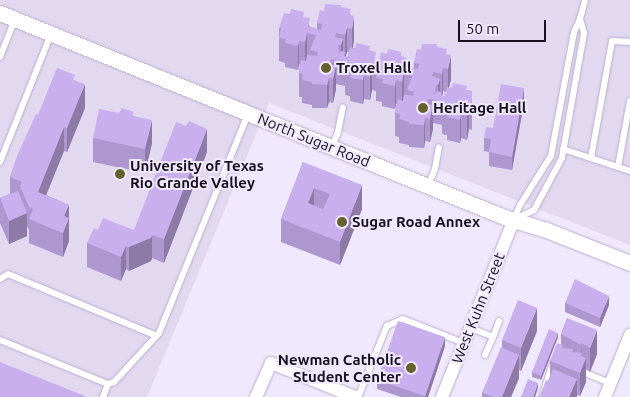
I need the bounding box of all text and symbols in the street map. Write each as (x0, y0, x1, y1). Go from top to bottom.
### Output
scale bar (460, 10, 548, 42)
text: 50 m (466, 20, 499, 37)
place label: Troxel Hall (336, 59, 412, 77)
marker: Troxel Hall (320, 62, 332, 74)
place label: Heritage Hall (433, 99, 526, 117)
marker: Heritage Hall (417, 102, 429, 114)
street label: North Sugar Road (255, 109, 373, 171)
place label: University of Texas Rio Grande Valley (130, 156, 264, 191)
marker: University of Texas Rio Grande Valley (114, 168, 126, 180)
place label: Sugar Road Annex (352, 213, 480, 231)
marker: Sugar Road Annex (336, 216, 348, 228)
street label: West Kuhn Street (448, 250, 508, 366)
place label: Newman Catholic Student Center (278, 350, 401, 385)
marker: Newman Catholic Student Center (405, 362, 417, 374)

